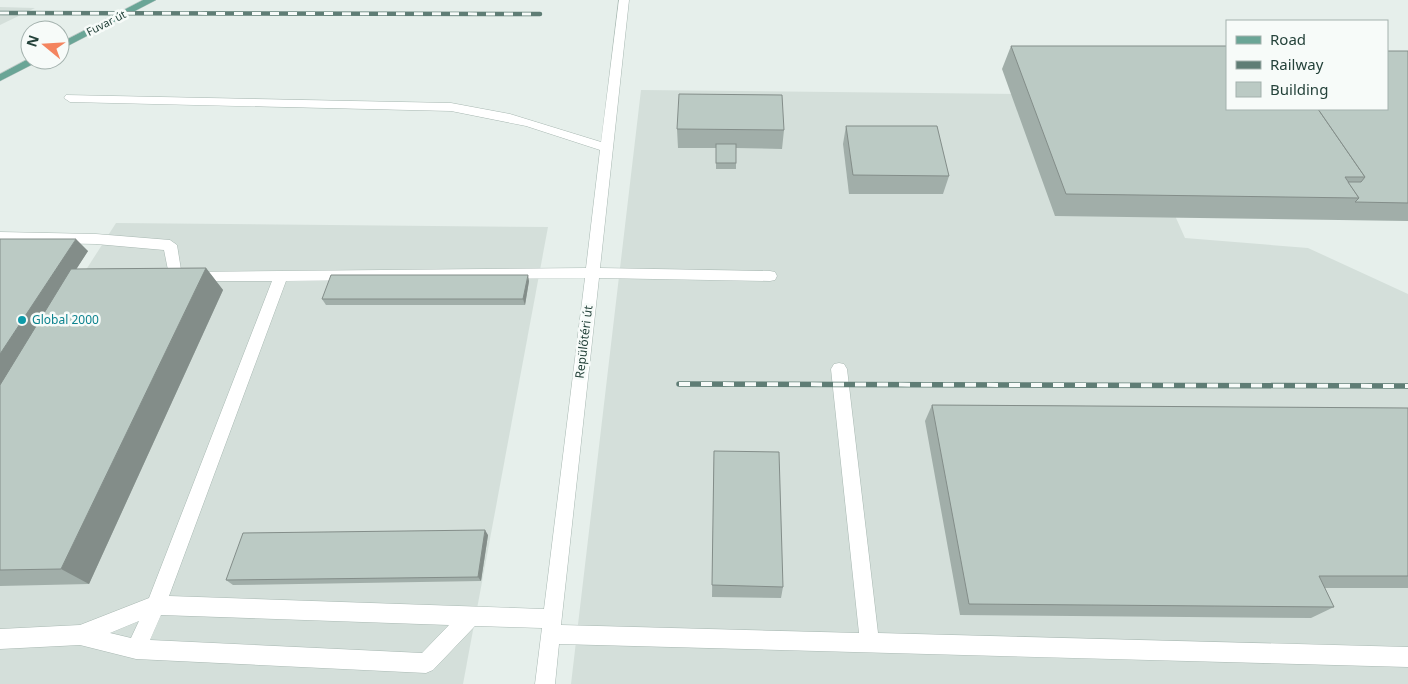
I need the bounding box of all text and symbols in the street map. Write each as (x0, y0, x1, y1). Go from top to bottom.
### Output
street label: Fuvar út (83, 6, 128, 39)
north arrow (20, 20, 70, 70)
legend (1226, 20, 1388, 110)
text: Road (1270, 29, 1306, 49)
text: N (21, 32, 43, 49)
text: Railway (1270, 54, 1324, 74)
text: Building (1270, 79, 1328, 99)
street label: Repülőtéri út (571, 304, 596, 379)
place label: Global 2000 (32, 311, 99, 328)
marker: Global 2000 (16, 314, 28, 326)

